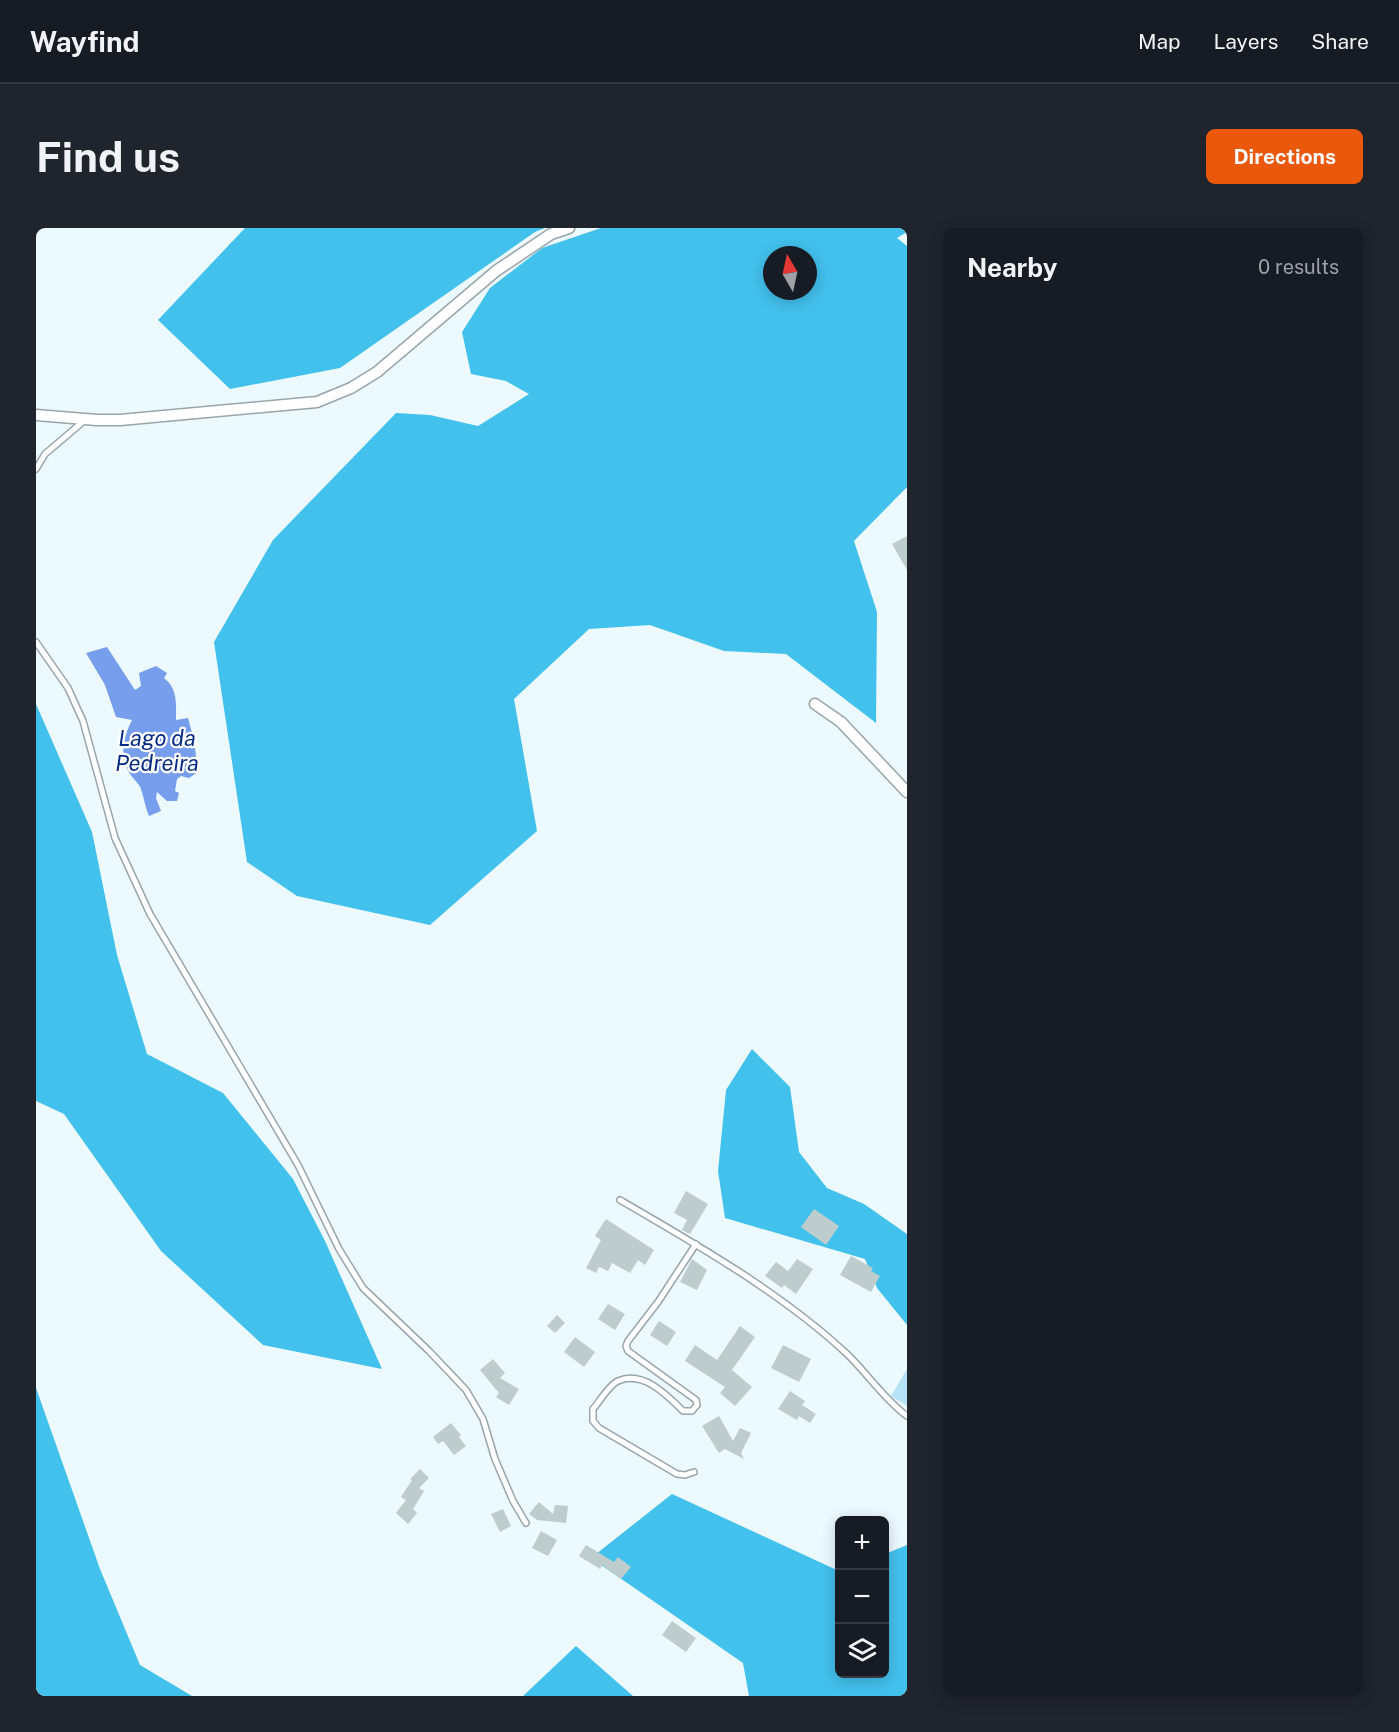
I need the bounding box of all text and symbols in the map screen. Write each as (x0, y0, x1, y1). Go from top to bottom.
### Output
text: Wayfind (30, 25, 140, 58)
text: Map (1138, 29, 1181, 54)
text: Layers (1214, 29, 1278, 54)
text: Share (1311, 29, 1369, 54)
button: Directions (1206, 129, 1363, 184)
text: Find us (36, 132, 180, 181)
north arrow (763, 246, 817, 300)
text: Nearby (967, 252, 1057, 283)
text: 0 results (1258, 255, 1339, 279)
water label: Lago da Pedreira (115, 725, 199, 776)
map controls (835, 1516, 889, 1678)
button: + (835, 1516, 889, 1570)
button: − (835, 1570, 889, 1624)
button: layers (835, 1624, 889, 1678)

